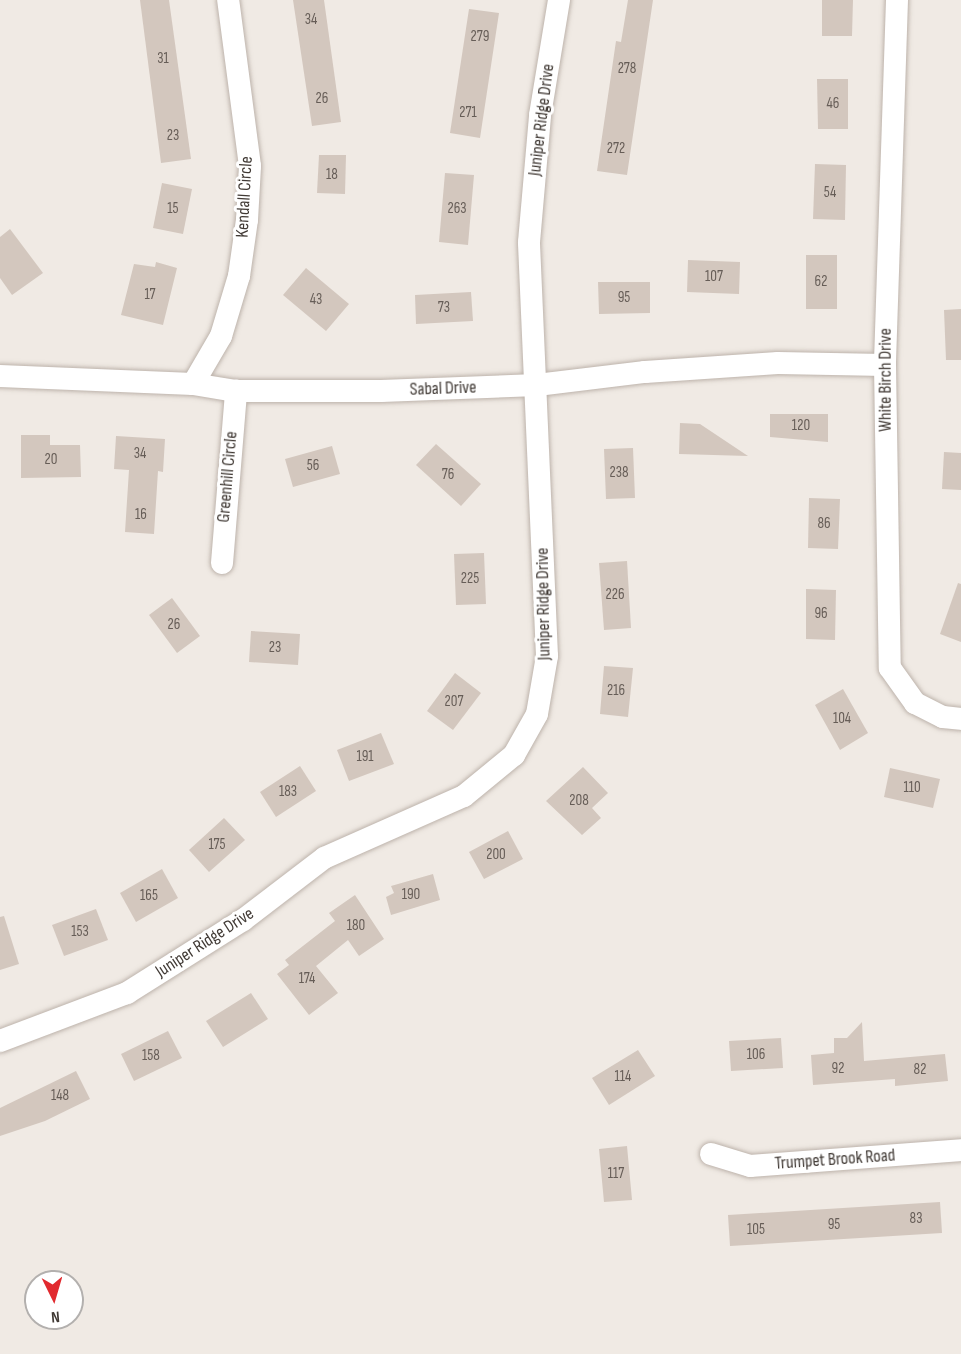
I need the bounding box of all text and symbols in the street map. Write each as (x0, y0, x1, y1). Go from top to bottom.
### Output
house number: 34 (305, 11, 317, 29)
house number: 279 (471, 28, 489, 46)
house number: 31 (157, 50, 169, 68)
house number: 278 (618, 60, 636, 78)
street label: Juniper Ridge Drive (524, 63, 560, 177)
house number: 26 (316, 90, 328, 108)
house number: 46 (827, 95, 839, 113)
house number: 271 (459, 104, 477, 122)
house number: 23 (167, 127, 179, 145)
house number: 272 (607, 140, 625, 158)
street label: Kendall Circle (232, 156, 258, 238)
house number: 18 (326, 166, 338, 184)
house number: 54 (824, 184, 836, 202)
house number: 15 (167, 200, 179, 218)
house number: 263 (447, 200, 467, 218)
house number: 107 (705, 268, 723, 286)
house number: 62 (815, 273, 827, 291)
house number: 17 (144, 286, 156, 304)
house number: 95 (618, 289, 630, 307)
house number: 43 (310, 291, 322, 309)
house number: 73 (438, 299, 450, 317)
street label: White Birch Drive (875, 328, 897, 432)
street label: Sabal Drive (409, 377, 477, 401)
house number: 120 (792, 417, 810, 435)
street label: Greenhill Circle (213, 431, 243, 523)
house number: 34 (134, 445, 146, 463)
house number: 20 (45, 451, 57, 469)
house number: 56 (307, 457, 319, 475)
house number: 238 (609, 464, 629, 482)
house number: 76 (442, 466, 454, 484)
house number: 16 (135, 506, 147, 524)
house number: 86 (817, 515, 831, 533)
street label: Juniper Ridge Drive (532, 547, 556, 661)
house number: 225 (461, 570, 479, 588)
house number: 226 (606, 586, 624, 604)
house number: 96 (814, 605, 828, 623)
house number: 26 (168, 616, 180, 634)
house number: 23 (269, 639, 281, 657)
house number: 216 (607, 682, 625, 700)
house number: 207 (445, 693, 463, 711)
house number: 104 (833, 710, 851, 728)
house number: 191 (356, 748, 374, 766)
house number: 110 (903, 779, 921, 797)
house number: 183 (279, 783, 297, 801)
house number: 208 (569, 792, 589, 810)
house number: 175 (208, 836, 226, 854)
house number: 200 (486, 846, 506, 864)
house number: 190 (402, 886, 420, 904)
house number: 165 (140, 887, 158, 905)
street label: Juniper Ridge Drive (152, 903, 258, 983)
house number: 180 (347, 917, 365, 935)
house number: 153 (71, 923, 89, 941)
house number: 174 (299, 970, 315, 988)
house number: 106 (747, 1046, 765, 1064)
house number: 158 (142, 1047, 160, 1065)
house number: 92 (832, 1060, 844, 1078)
house number: 82 (914, 1061, 926, 1079)
house number: 114 (615, 1068, 631, 1086)
house number: 148 (51, 1087, 69, 1105)
street label: Trumpet Brook Road (774, 1145, 896, 1175)
house number: 117 (608, 1165, 624, 1183)
house number: 83 (910, 1210, 922, 1228)
house number: 95 (828, 1216, 840, 1234)
house number: 105 (747, 1221, 765, 1239)
north arrow (24, 1270, 84, 1330)
text: N (50, 1307, 61, 1326)

